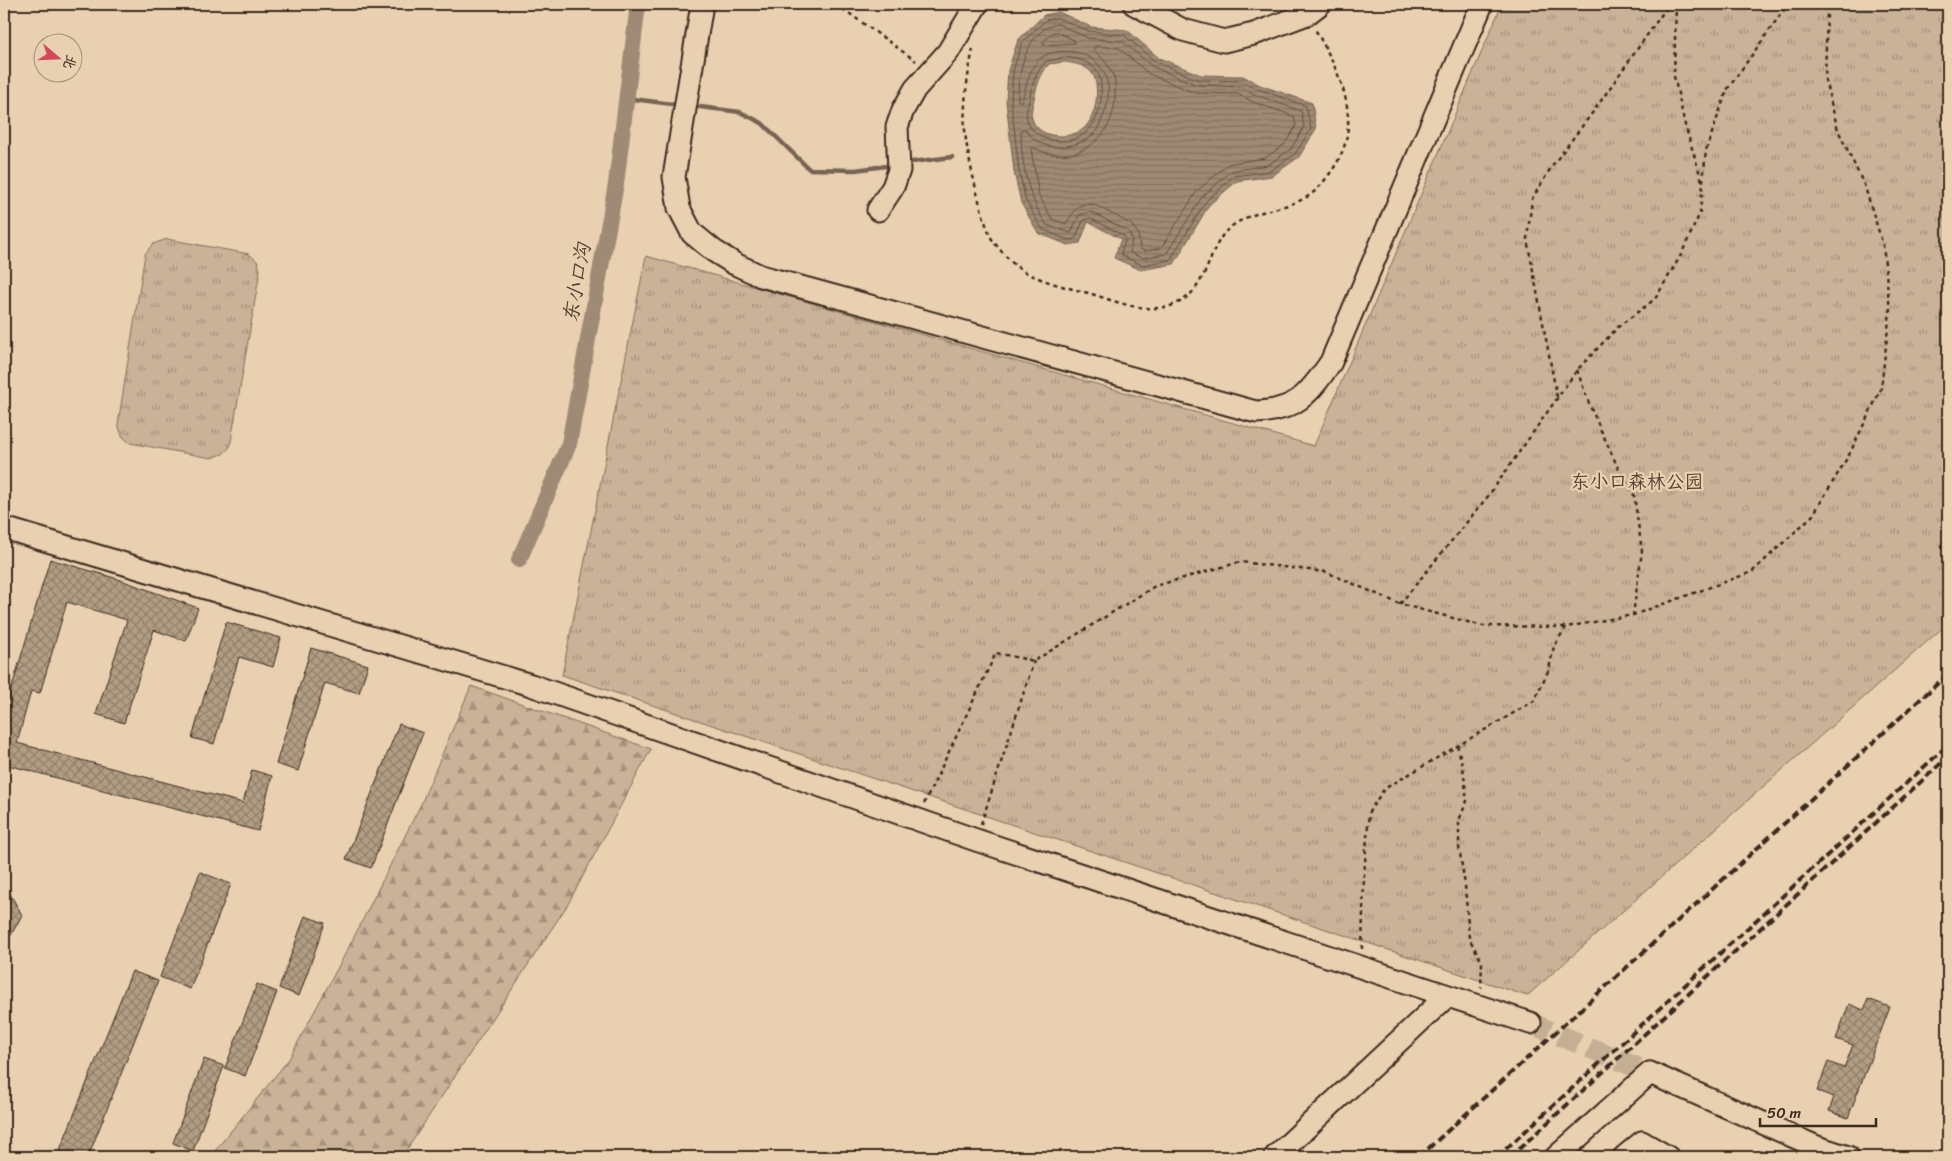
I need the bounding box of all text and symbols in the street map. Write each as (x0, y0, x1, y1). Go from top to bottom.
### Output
north arrow (32, 32, 82, 82)
text: 北 (56, 51, 84, 73)
water label: 东小口沟 (553, 239, 602, 325)
park label: 东小口森林公园 (1570, 465, 1704, 498)
scale bar (1760, 1096, 1876, 1128)
text: 50 m (1767, 1100, 1802, 1126)

